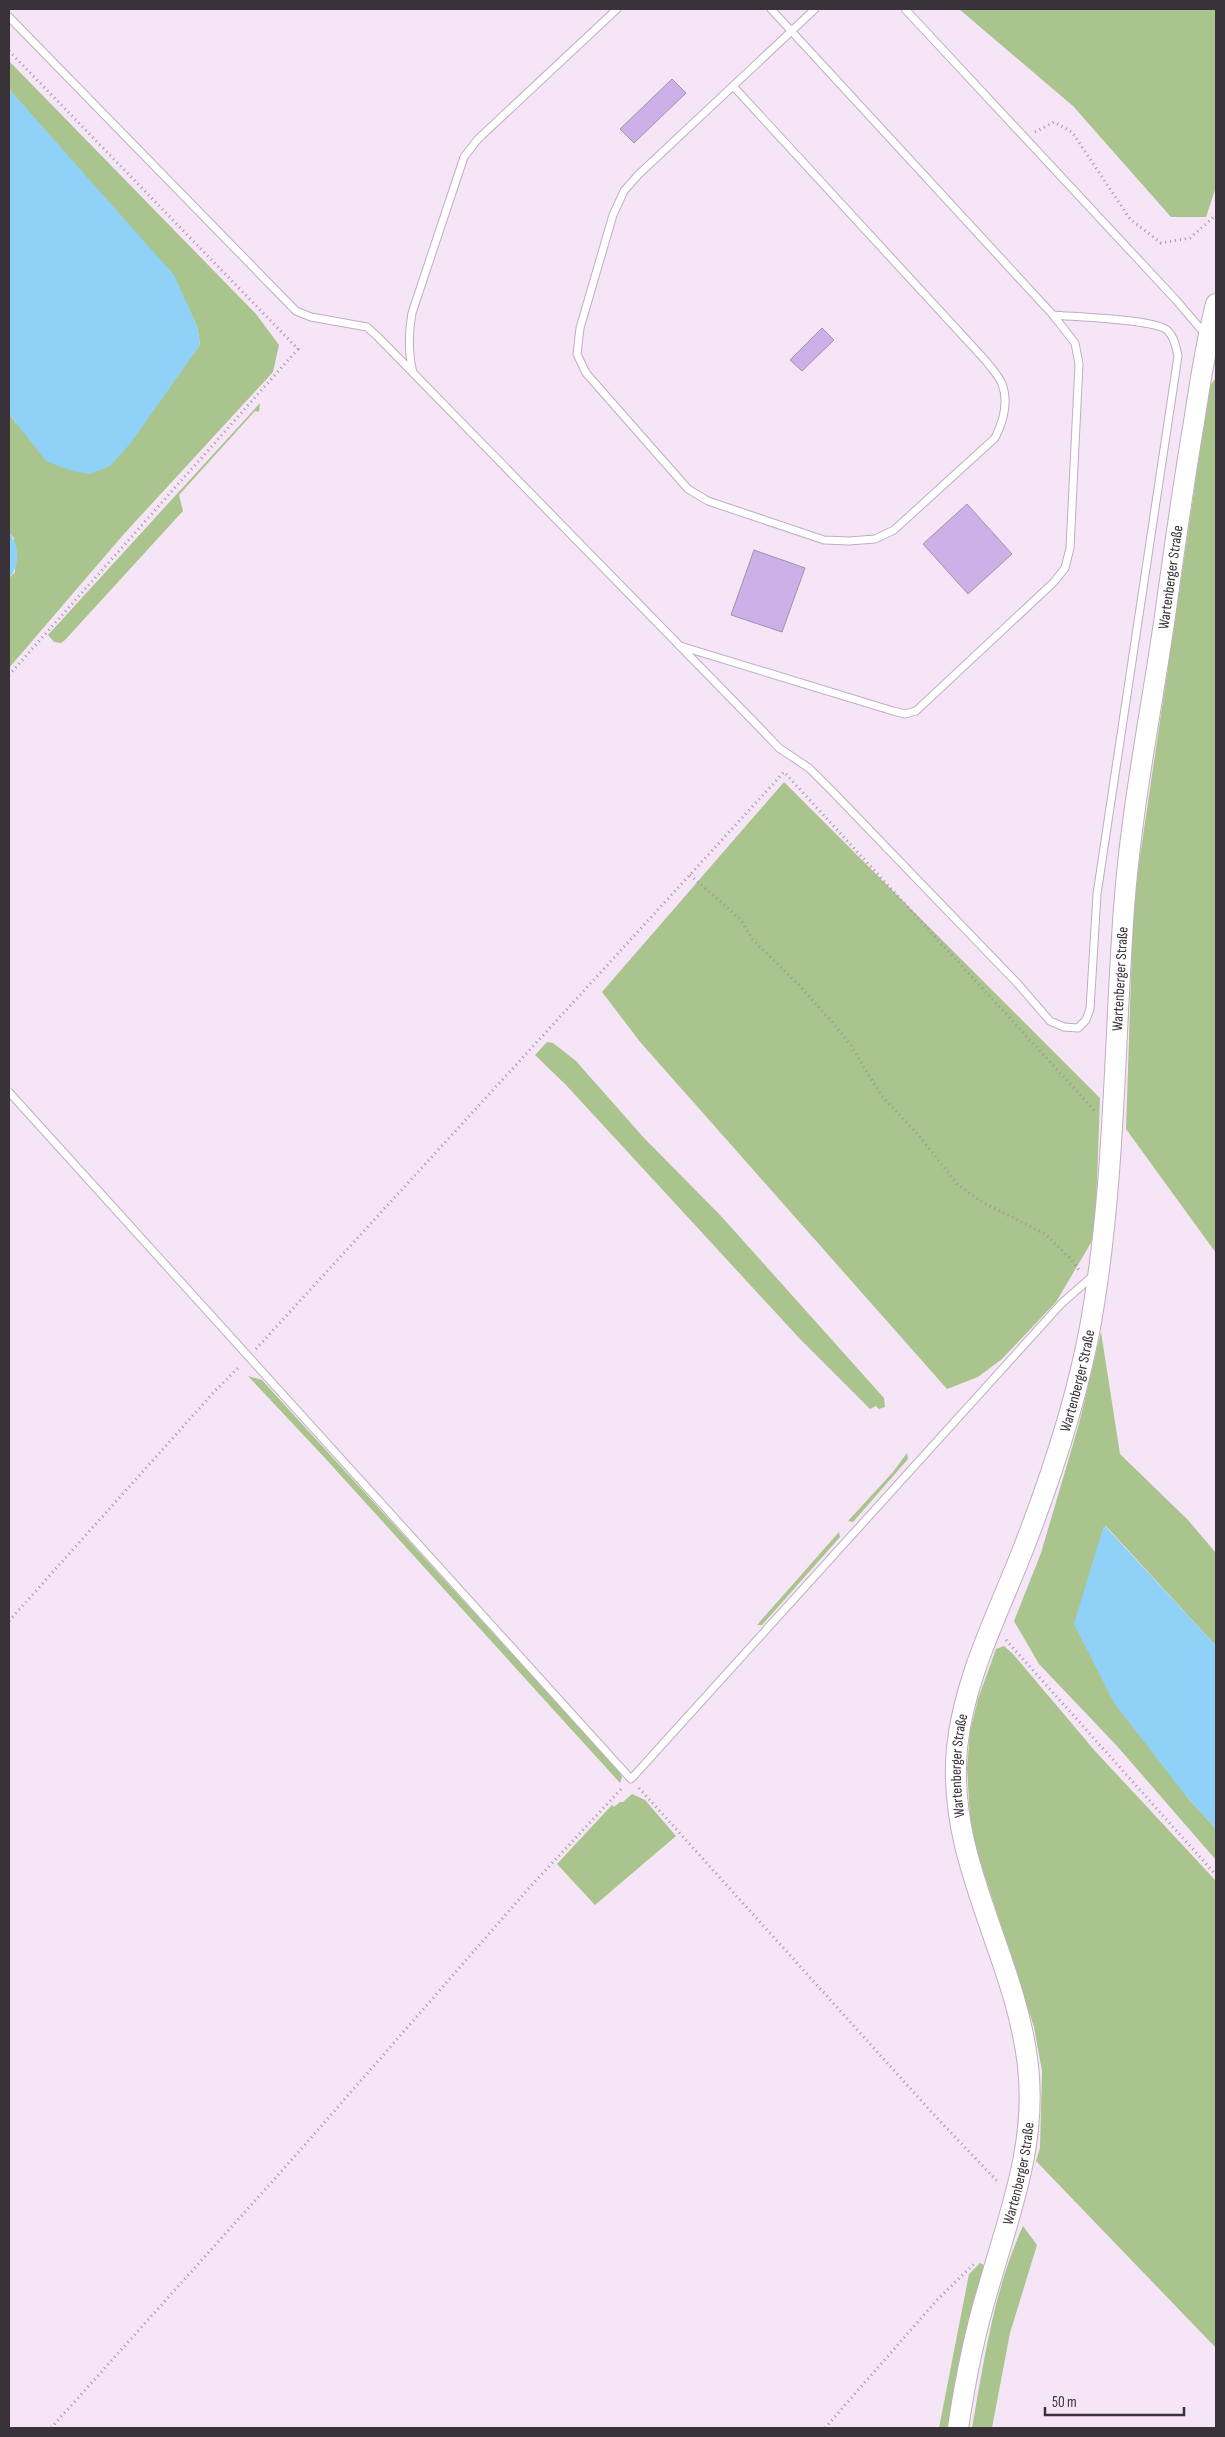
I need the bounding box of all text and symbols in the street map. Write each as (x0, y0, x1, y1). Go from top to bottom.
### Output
street label: Wartenberger Straße (1154, 524, 1188, 630)
street label: Wartenberger Straße (1108, 926, 1133, 1031)
street label: Wartenberger Straße (1056, 1328, 1099, 1434)
street label: Wartenberger Straße (947, 1712, 972, 1819)
street label: Wartenberger Straße (999, 2121, 1039, 2227)
scale bar (1045, 2384, 1184, 2416)
text: 50 m (1052, 2393, 1077, 2412)

